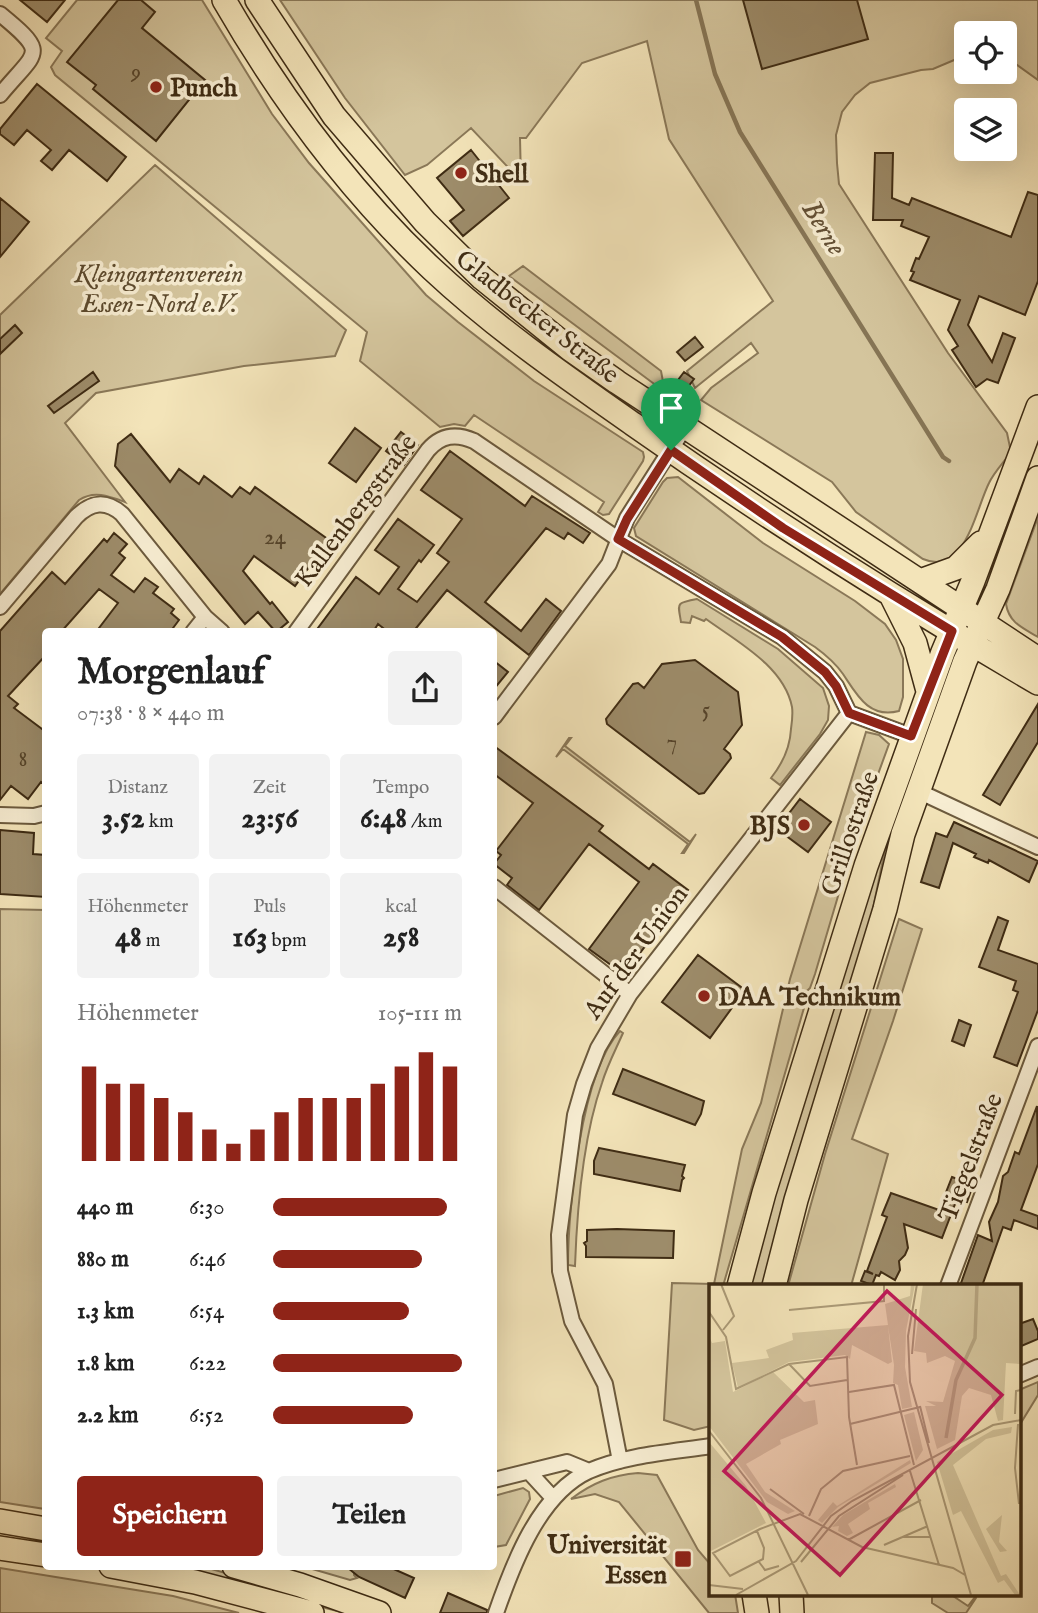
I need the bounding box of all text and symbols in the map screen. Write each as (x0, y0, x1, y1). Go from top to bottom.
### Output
map controls (954, 21, 1017, 161)
button: locate (954, 21, 1017, 84)
house number: 9 (130, 58, 141, 87)
place label: Punch (170, 72, 239, 105)
marker: Punch (148, 79, 164, 95)
button: layers (954, 98, 1017, 161)
place label: Shell (475, 158, 529, 191)
marker: Shell (453, 165, 469, 181)
water label: Berne (792, 194, 854, 263)
street label: Gladbecker Straße (448, 243, 626, 392)
park label: Kleingartenverein Essen-Nord e.V. (74, 258, 243, 321)
pin (641, 378, 701, 450)
icon: arrive (652, 389, 690, 427)
street label: Kallenbergstraße (288, 428, 425, 594)
house number: 24 (264, 523, 287, 552)
text: Morgenlauf (77, 649, 265, 697)
button: share (388, 651, 462, 725)
house number: 5 (702, 696, 710, 725)
text: 07:38 · 8 × 440 m (77, 699, 225, 728)
house number: 7 (667, 728, 677, 757)
house number: 8 (18, 745, 28, 774)
street label: Grillostraße (814, 767, 887, 900)
text: Distanz (107, 776, 168, 800)
text: Zeit (253, 776, 286, 800)
text: Tempo (373, 776, 429, 800)
text: 3.52 (102, 800, 145, 838)
text: 23:56 (241, 800, 298, 838)
text: 6:48 (360, 800, 407, 838)
text: km (145, 810, 174, 834)
text: /km (407, 810, 442, 834)
place label: BJS (750, 810, 790, 843)
marker: BJS (796, 817, 812, 833)
street label: Auf der Union (576, 880, 696, 1027)
text: Höhenmeter (88, 895, 188, 919)
text: Puls (253, 895, 286, 919)
text: kcal (385, 895, 417, 919)
text: 48 (115, 919, 142, 957)
text: 163 (232, 919, 267, 957)
text: 258 (383, 919, 419, 957)
text: m (142, 929, 160, 953)
text: bpm (267, 929, 307, 953)
place label: DAA Technikum (718, 981, 901, 1014)
marker: DAA Technikum (696, 988, 712, 1004)
text: Höhenmeter (77, 999, 199, 1028)
text: 105–111 m (378, 999, 462, 1028)
street label: Tiegelstraße (932, 1089, 1011, 1226)
text: 440 m (77, 1193, 134, 1222)
text: 6:30 (189, 1193, 225, 1222)
text: 880 m (77, 1245, 129, 1274)
text: 6:46 (189, 1245, 226, 1274)
inset map (709, 1284, 1020, 1596)
text: 1.3 km (77, 1297, 134, 1326)
text: 6:54 (189, 1297, 224, 1326)
text: 1.8 km (77, 1349, 135, 1378)
text: 6:22 (189, 1349, 226, 1378)
text: 2.2 km (77, 1401, 139, 1430)
text: 6:52 (189, 1401, 224, 1430)
button: Speichern (77, 1476, 263, 1556)
button: Teilen (277, 1476, 462, 1556)
place label: Universität Essen (546, 1529, 667, 1592)
marker: Universität Essen (673, 1549, 693, 1569)

